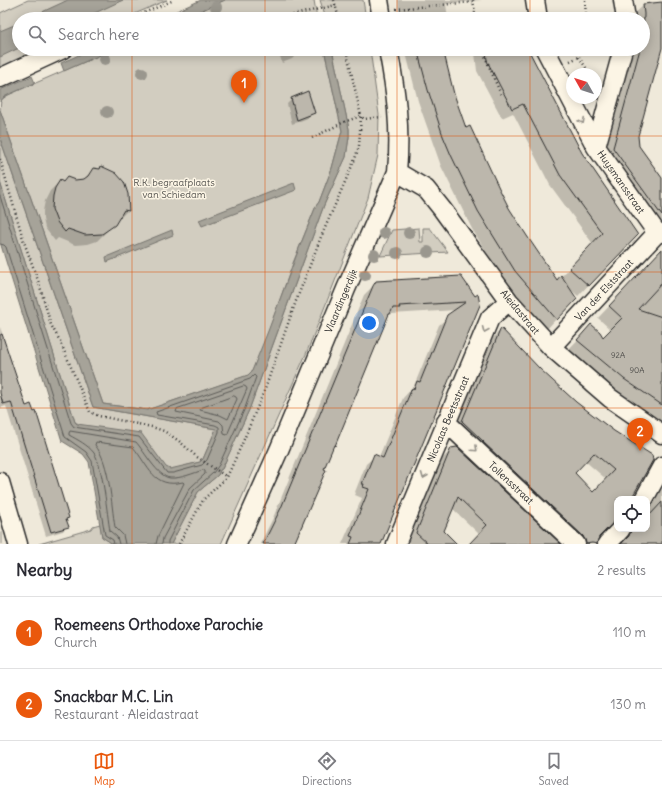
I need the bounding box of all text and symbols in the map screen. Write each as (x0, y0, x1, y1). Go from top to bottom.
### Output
search box (12, 12, 650, 56)
icon: search (26, 23, 48, 45)
text: Search here (58, 25, 139, 44)
north arrow (566, 68, 602, 104)
pin: 1 (231, 70, 257, 103)
one-way arrow (578, 117, 585, 124)
street label: Huysmansstraat (594, 148, 648, 217)
park label: R.K. begraafplaats van Schiedam (133, 176, 215, 201)
street label: Van der Elststraat (572, 256, 636, 324)
street label: Vlaardingerdijk (322, 267, 360, 335)
street label: Aleidastraat (497, 287, 543, 338)
your location (359, 313, 379, 333)
one-way arrow (482, 325, 490, 333)
house number: 92A (611, 350, 625, 360)
house number: 90A (630, 365, 645, 375)
street label: Nicolaas Beetsstraat (424, 373, 472, 464)
pin: 2 (627, 418, 653, 451)
one-way arrow (470, 444, 478, 452)
street label: Tollensstraat (486, 459, 537, 508)
one-way arrow (421, 472, 429, 479)
map controls (614, 496, 650, 532)
button: locate (614, 496, 650, 532)
text: Nearby (16, 559, 72, 581)
text: 2 results (597, 562, 646, 579)
text: Roemeens Orthodoxe Parochie (54, 615, 263, 634)
text: 1 (26, 624, 32, 641)
text: 110 m (613, 624, 646, 641)
text: Church (54, 634, 97, 651)
text: Snackbar M.C. Lin (54, 687, 173, 706)
text: 2 (25, 696, 33, 713)
text: 130 m (610, 696, 646, 713)
text: Restaurant · Aleidastraat (54, 706, 199, 723)
tab: Map (93, 750, 115, 788)
tab: Directions (302, 750, 352, 788)
tab: Saved (538, 750, 569, 788)

